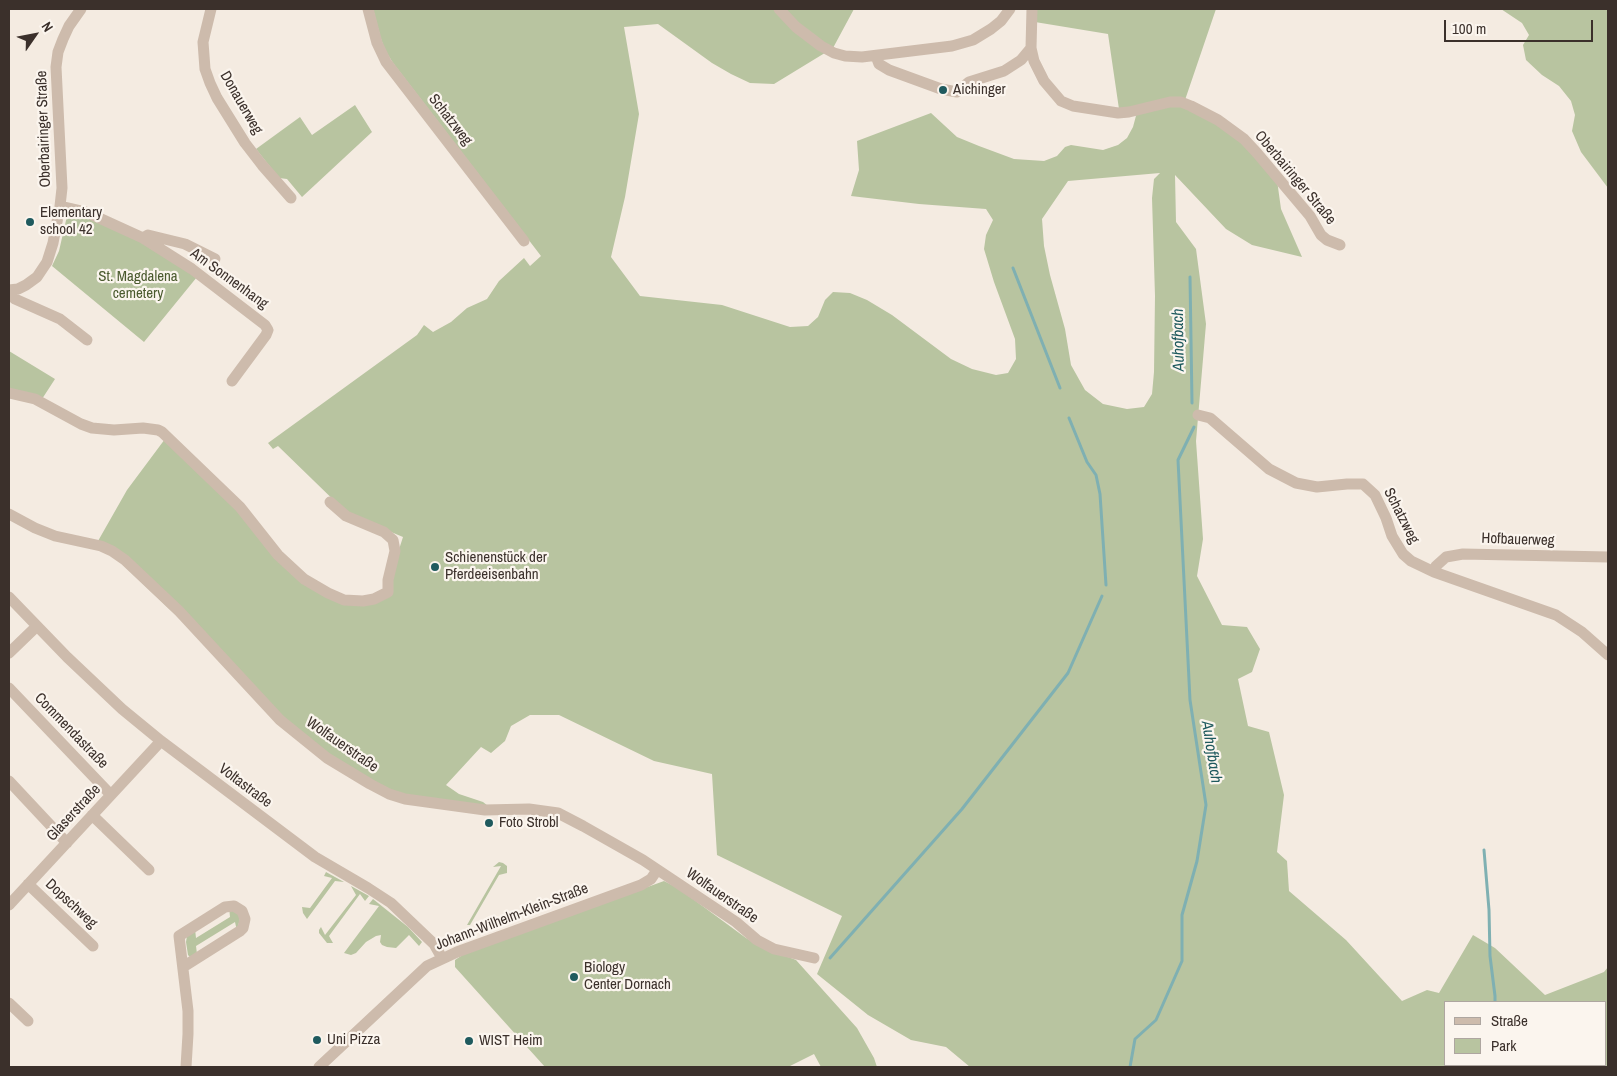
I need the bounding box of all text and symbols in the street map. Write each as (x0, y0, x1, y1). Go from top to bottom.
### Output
north arrow (10, 10, 60, 60)
scale bar (1447, 10, 1596, 42)
text: N (38, 18, 57, 35)
text: 100 m (1452, 18, 1486, 39)
street label: Donauerweg (216, 68, 266, 138)
street label: Oberbairinger Straße (33, 70, 55, 188)
place label: Aichinger (953, 81, 1006, 99)
marker: Aichinger (937, 84, 949, 96)
street label: Schatzweg (424, 91, 476, 149)
street label: Oberbairinger Straße (1251, 127, 1339, 229)
place label: Elementary school 42 (40, 204, 102, 239)
marker: Elementary school 42 (24, 216, 36, 228)
street label: Am Sonnenhang (187, 245, 271, 313)
park label: St. Magdalena cemetery (98, 268, 178, 303)
water label: Auhofbach (1169, 308, 1189, 372)
street label: Schatzweg (1379, 485, 1423, 547)
street label: Hofbauerweg (1481, 530, 1555, 550)
place label: Schienenstück der Pferdeeisenbahn (445, 549, 547, 584)
marker: Schienenstück der Pferdeeisenbahn (429, 561, 441, 573)
street label: Commendastraße (30, 689, 112, 773)
street label: Wolfauerstraße (302, 714, 382, 776)
water label: Auhofbach (1197, 720, 1225, 784)
street label: Voltastraße (215, 760, 275, 812)
street label: Glaserstraße (43, 781, 105, 845)
place label: Foto Strobl (499, 814, 559, 832)
marker: Foto Strobl (483, 817, 495, 829)
street label: Wolfauerstraße (682, 865, 762, 927)
street label: Dopschweg (41, 876, 101, 932)
street label: Johann-Wilhelm-Klein-Straße (433, 880, 591, 954)
place label: Biology Center Dornach (584, 959, 671, 994)
marker: Biology Center Dornach (568, 971, 580, 983)
legend (1444, 1001, 1607, 1066)
text: Straße (1491, 1010, 1528, 1031)
place label: Uni Pizza (327, 1031, 380, 1049)
place label: WIST Heim (479, 1032, 543, 1050)
marker: Uni Pizza (311, 1034, 323, 1046)
marker: WIST Heim (463, 1035, 475, 1047)
text: Park (1491, 1035, 1516, 1056)

